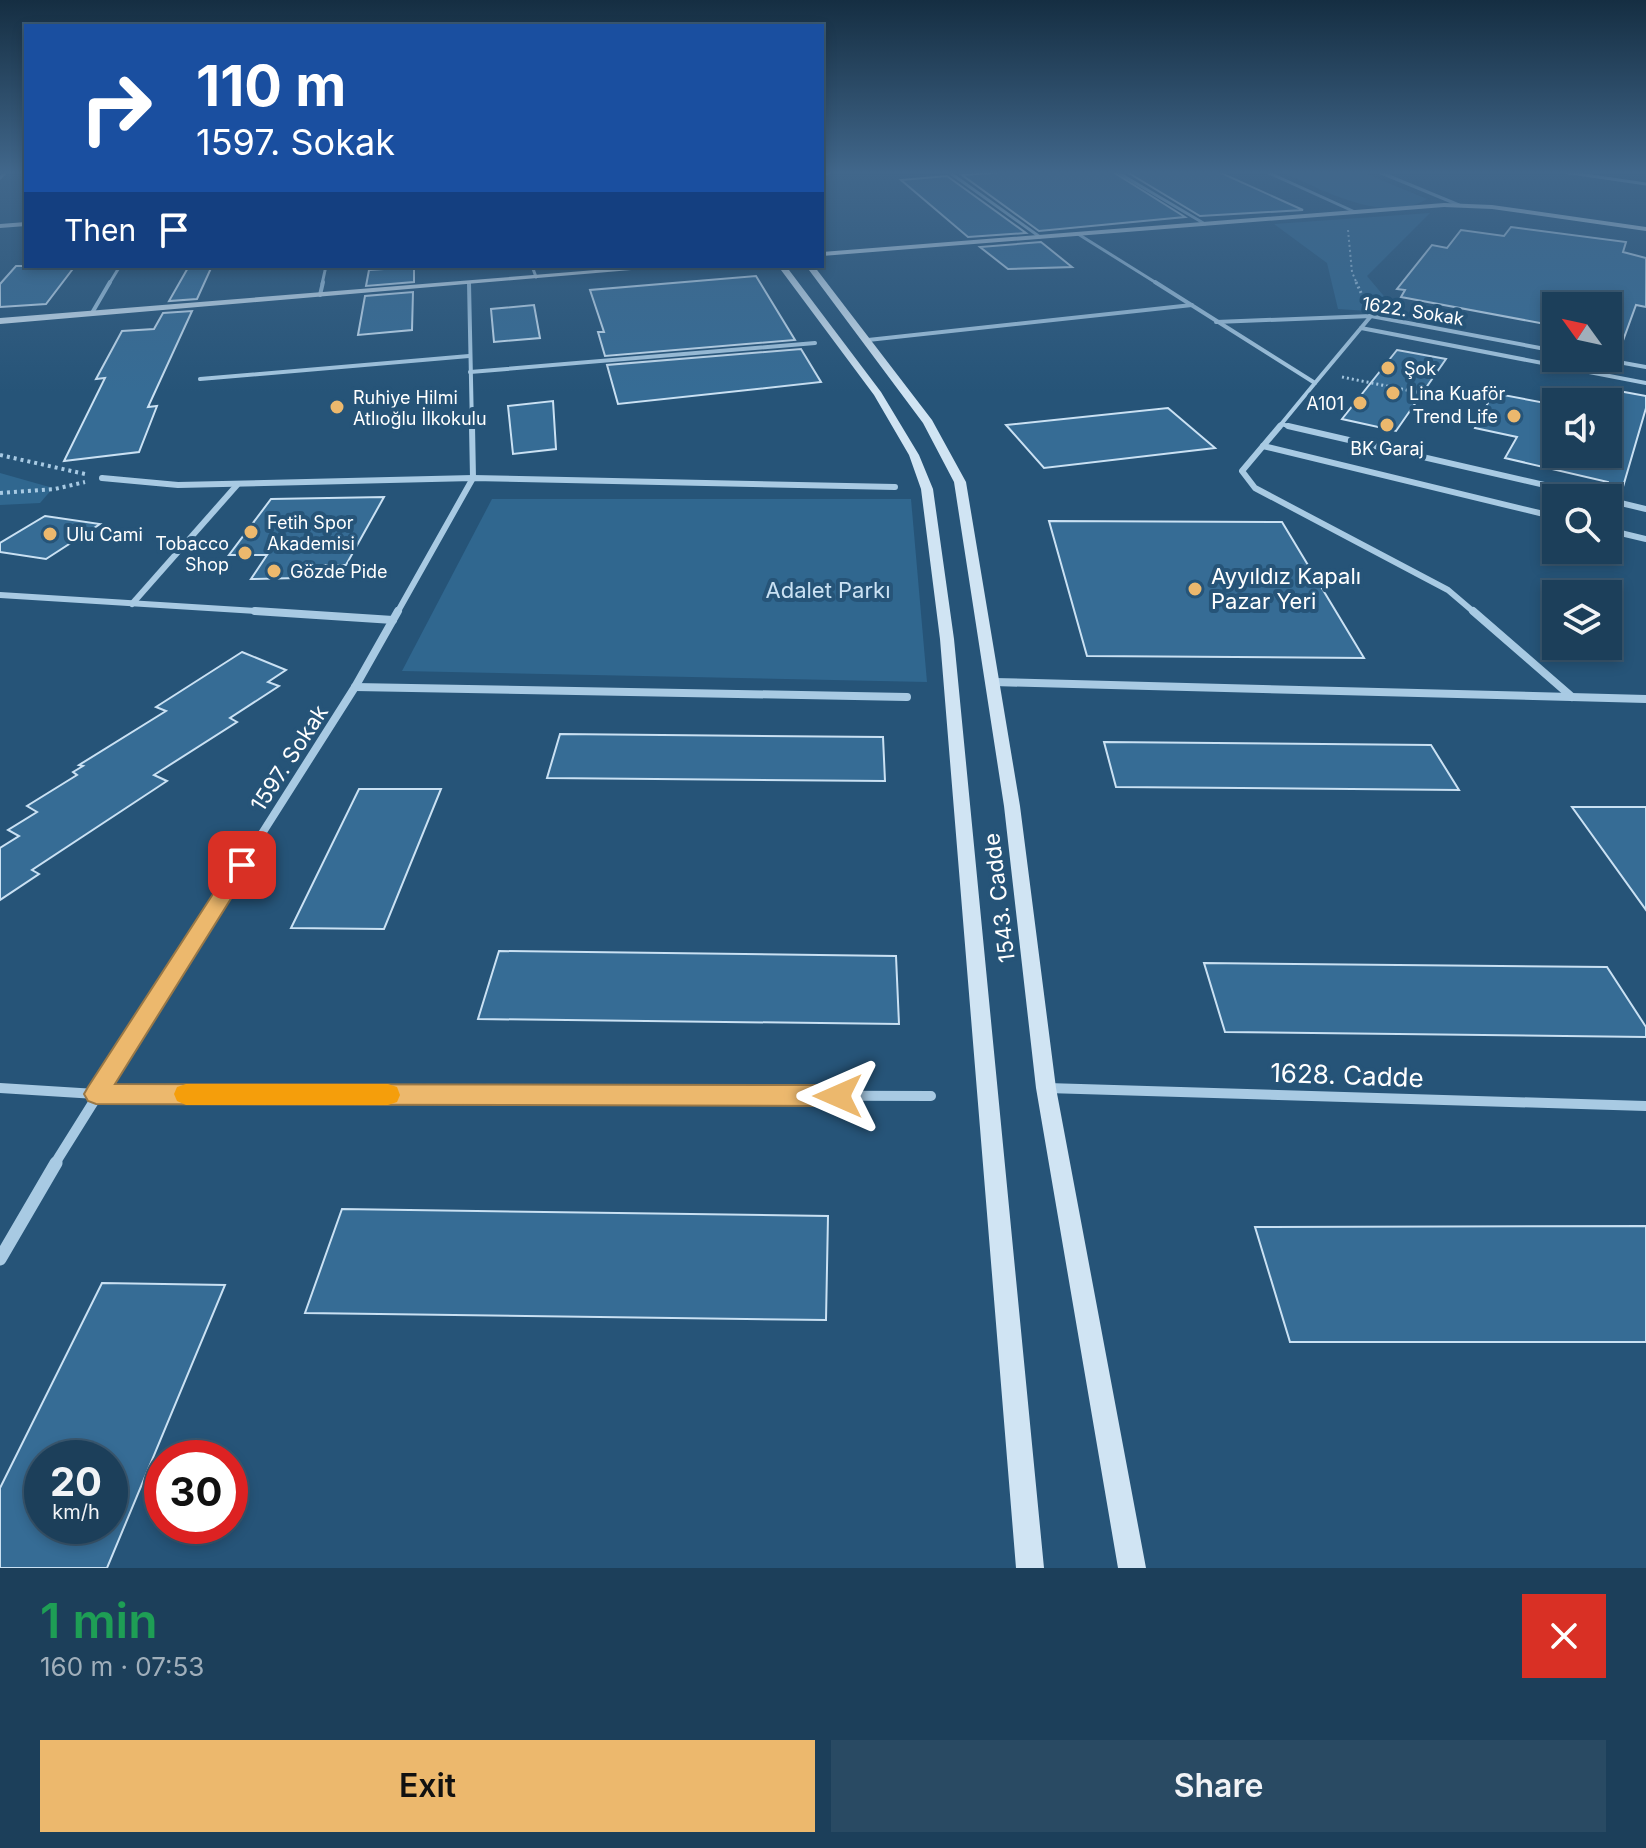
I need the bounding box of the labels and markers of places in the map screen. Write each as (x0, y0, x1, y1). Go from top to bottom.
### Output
place label: Şok (1404, 358, 1436, 379)
marker: Şok (1379, 359, 1397, 377)
place label: Lina Kuaför (1409, 383, 1506, 404)
marker: Lina Kuaför (1384, 384, 1402, 402)
place label: Ruhiye Hilmi Atlıoğlu İlkokulu (353, 387, 487, 429)
place label: A101 (1306, 393, 1344, 414)
marker: A101 (1351, 394, 1369, 412)
marker: Ruhiye Hilmi Atlıoğlu İlkokulu (328, 398, 346, 416)
place label: Trend Life (1413, 406, 1498, 427)
marker: Trend Life (1505, 407, 1523, 425)
marker: BK Garaj (1378, 416, 1396, 434)
place label: BK Garaj (1350, 438, 1424, 459)
place label: Fetih Spor Akademisi (267, 512, 355, 554)
marker: Fetih Spor Akademisi (242, 523, 260, 541)
place label: Ulu Cami (66, 524, 143, 545)
marker: Ulu Cami (41, 525, 59, 543)
place label: Tobacco Shop (155, 533, 229, 575)
marker: Tobacco Shop (236, 544, 254, 562)
place label: Gözde Pide (290, 561, 388, 582)
marker: Gözde Pide (265, 562, 283, 580)
place label: Ayyıldız Kapalı Pazar Yeri (1211, 563, 1361, 614)
marker: Ayyıldız Kapalı Pazar Yeri (1186, 580, 1204, 598)
pin (208, 831, 276, 899)

